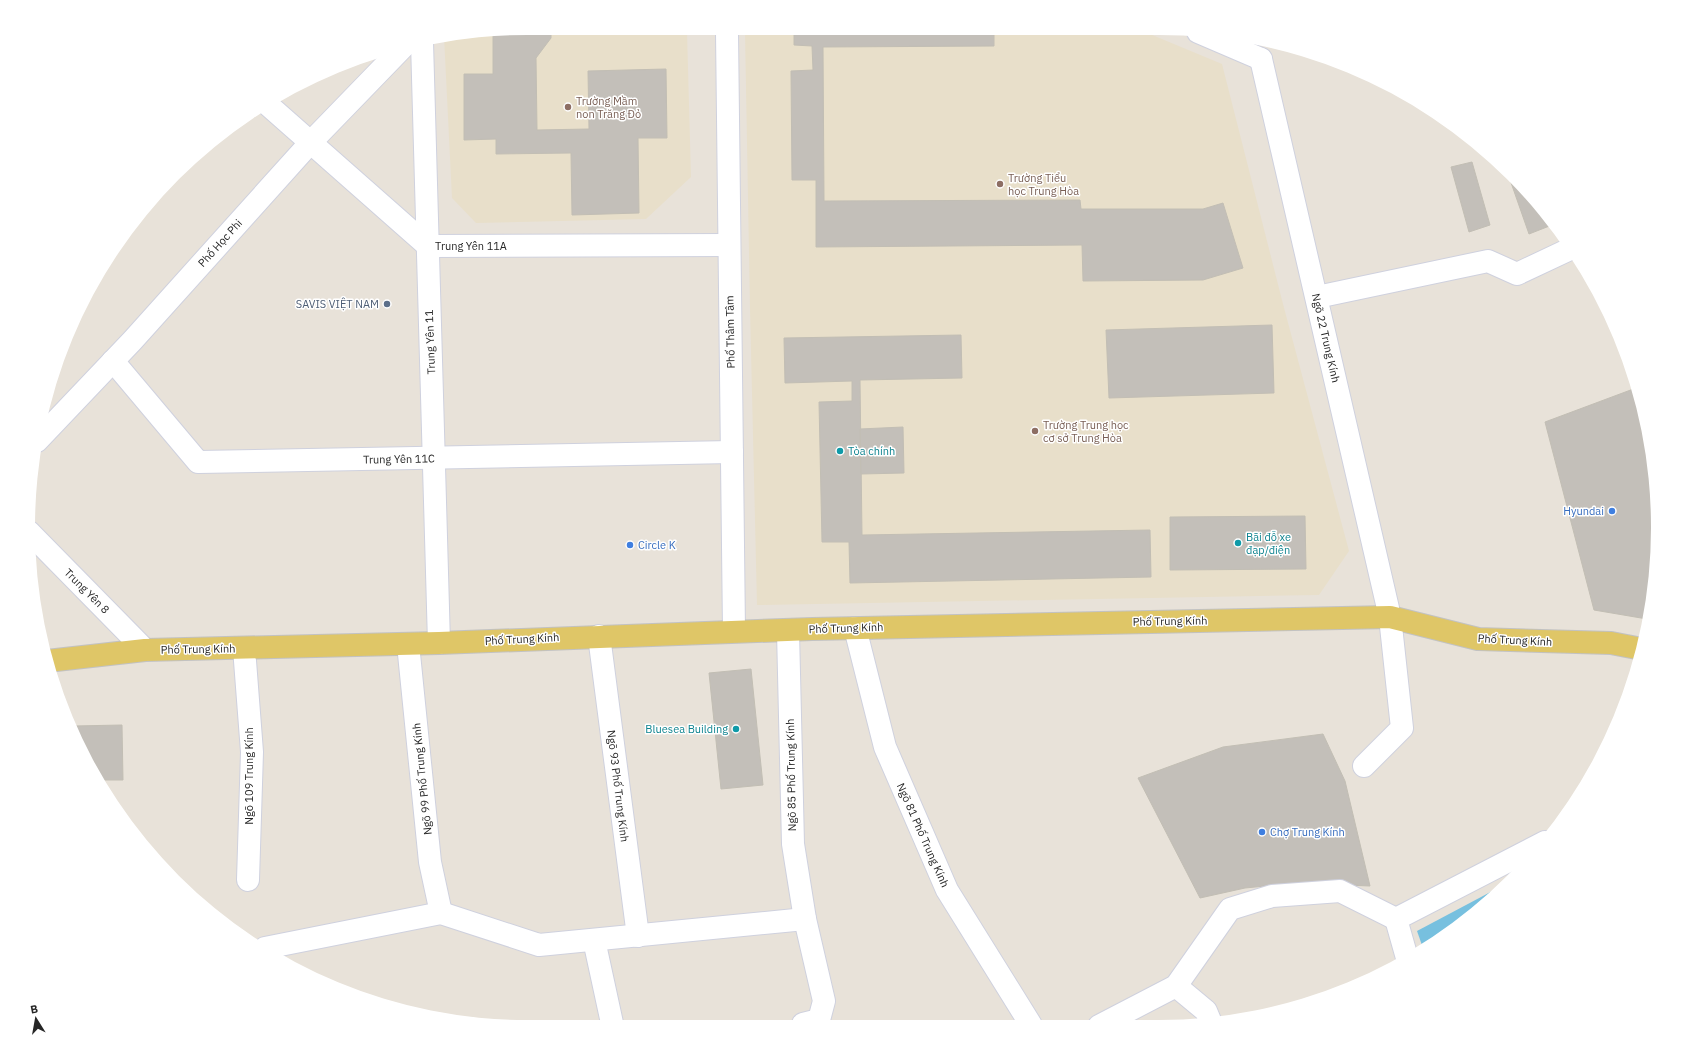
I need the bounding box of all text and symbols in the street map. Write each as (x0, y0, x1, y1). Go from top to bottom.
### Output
place label: Trường Mầm non Trăng Đỏ (576, 94, 641, 121)
marker: Trường Mầm non Trăng Đỏ (563, 102, 573, 112)
place label: Trường Tiểu học Trung Hòa (1008, 171, 1079, 198)
marker: Trường Tiểu học Trung Hòa (995, 179, 1005, 189)
street label: Phố Học Phi (195, 216, 245, 270)
street label: Trung Yên 11A (435, 239, 507, 253)
street label: Ngõ 22 Trung Kính (1309, 292, 1343, 384)
street label: Phố Thâm Tâm (722, 295, 738, 369)
place label: SAVIS VIỆT NAM (296, 297, 379, 311)
marker: SAVIS VIỆT NAM (382, 299, 392, 309)
street label: Trung Yên 11 (422, 309, 438, 375)
place label: Trường Trung học cơ sở Trung Hòa (1043, 418, 1129, 445)
marker: Trường Trung học cơ sở Trung Hòa (1030, 426, 1040, 436)
place label: Tòa chính (848, 444, 895, 458)
marker: Tòa chính (835, 446, 845, 456)
street label: Trung Yên 11C (363, 451, 435, 467)
place label: Hyundai (1563, 504, 1604, 518)
marker: Hyundai (1607, 506, 1617, 516)
place label: Bãi đỗ xe đạp/điện (1246, 530, 1291, 557)
place label: Circle K (638, 538, 676, 552)
marker: Bãi đỗ xe đạp/điện (1233, 538, 1243, 548)
marker: Circle K (625, 540, 635, 550)
street label: Trung Yên 8 (61, 565, 113, 617)
street label: Phố Trung Kính (1133, 613, 1207, 629)
street label: Phố Trung Kính (808, 620, 884, 636)
street label: Phố Trung Kính (484, 630, 560, 648)
street label: Phố Trung Kính (1477, 631, 1553, 649)
street label: Phố Trung Kính (161, 641, 235, 657)
street label: Ngõ 85 Phố Trung Kính (783, 719, 799, 831)
street label: Ngõ 99 Phố Trung Kính (409, 722, 435, 836)
place label: Bluesea Building (645, 722, 728, 736)
marker: Bluesea Building (731, 724, 741, 734)
street label: Ngõ 109 Trung Kính (242, 727, 256, 825)
street label: Ngõ 93 Phố Trung Kính (604, 729, 632, 843)
street label: Ngõ 81 Phố Trung Kính (894, 781, 952, 889)
place label: Chợ Trung Kính (1270, 825, 1345, 839)
marker: Chợ Trung Kính (1257, 827, 1267, 837)
north arrow (16, 999, 56, 1039)
text: B (29, 1002, 39, 1017)

